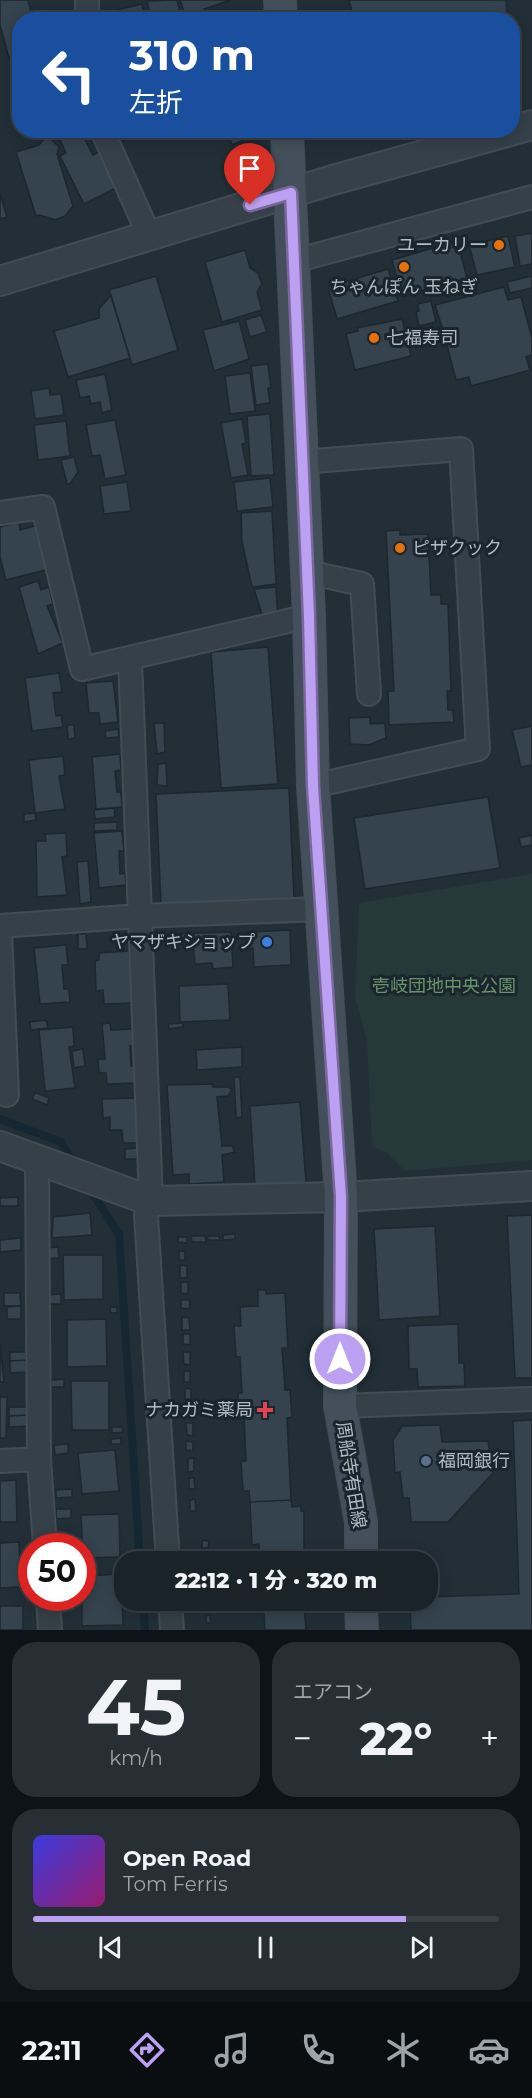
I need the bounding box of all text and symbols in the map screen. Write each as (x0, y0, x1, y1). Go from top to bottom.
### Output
text: 310 m (129, 29, 255, 81)
icon: left (30, 36, 108, 114)
text: 左折 (129, 86, 183, 119)
pin (224, 143, 275, 205)
icon: arrive (233, 152, 266, 185)
place label: ユーカリー (397, 234, 487, 256)
marker: ユーカリー (492, 238, 506, 252)
marker: ちゃんぽん 玉ねぎ (397, 260, 411, 274)
place label: ちゃんぽん 玉ねぎ (330, 276, 478, 298)
place label: 七福寿司 (386, 327, 458, 349)
marker: 七福寿司 (367, 331, 381, 345)
place label: ピザクック (412, 537, 502, 559)
marker: ピザクック (393, 541, 407, 555)
place label: ヤマザキショップ (111, 931, 255, 953)
marker: ヤマザキショップ (260, 935, 274, 949)
park label: 壱岐団地中央公園 (372, 975, 516, 997)
position arrow (308, 1327, 372, 1391)
place label: ナカガミ薬局 (145, 1399, 253, 1421)
marker: ナカガミ薬局 (258, 1403, 272, 1417)
street label: 周船寺有田線 (332, 1420, 370, 1530)
place label: 福岡銀行 (438, 1450, 510, 1472)
marker: 福岡銀行 (419, 1454, 433, 1468)
speed limit sign: 50 (18, 1533, 96, 1611)
text: 22:12 · 1 分 · 320 m (175, 1567, 377, 1594)
text: 45 (86, 1659, 186, 1755)
text: エアコン (293, 1680, 373, 1704)
text: 22° (360, 1711, 432, 1766)
text: − (293, 1718, 312, 1758)
text: + (480, 1718, 499, 1758)
text: km/h (109, 1746, 163, 1770)
text: Open Road (123, 1845, 251, 1872)
text: Tom Ferris (123, 1872, 228, 1896)
icon: previous (94, 1931, 127, 1964)
icon: pause (249, 1931, 282, 1964)
icon: next (405, 1931, 438, 1964)
icon: directions (126, 2029, 168, 2071)
icon: music (211, 2029, 253, 2071)
icon: phone (297, 2029, 339, 2071)
icon: climate (382, 2029, 424, 2071)
icon: car (468, 2029, 510, 2071)
text: 22:11 (22, 2034, 82, 2067)

